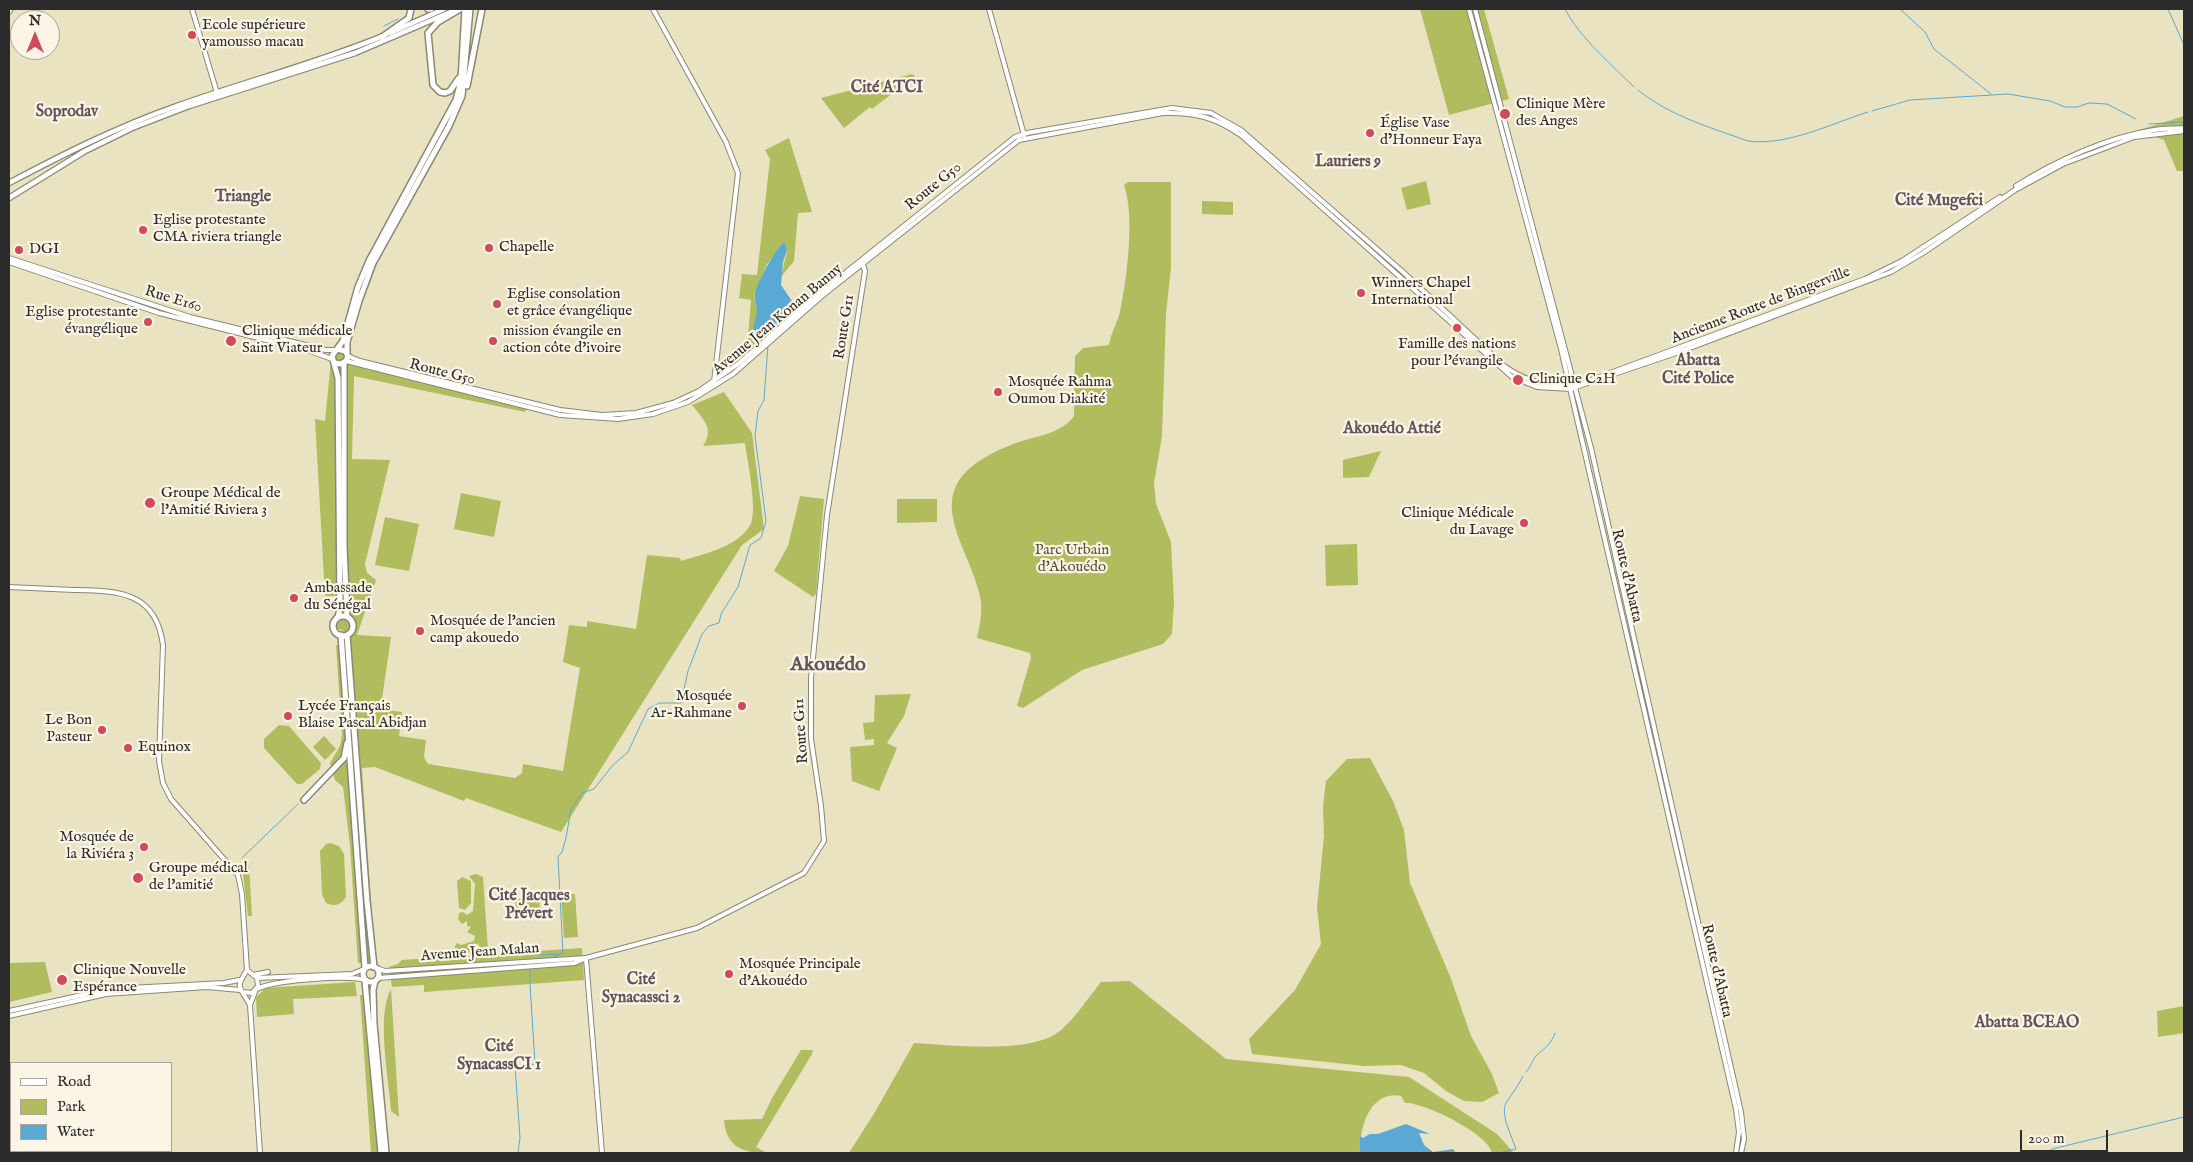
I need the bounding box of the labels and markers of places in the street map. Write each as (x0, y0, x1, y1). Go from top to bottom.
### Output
place label: Ecole supérieure yamousso macau (202, 17, 306, 52)
marker: Ecole supérieure yamousso macau (186, 29, 198, 41)
place label: Clinique Mère des Anges (1516, 96, 1605, 131)
marker: Clinique Mère des Anges (1498, 107, 1512, 121)
place label: Église Vase d’Honneur Faya (1380, 115, 1482, 150)
marker: Église Vase d’Honneur Faya (1364, 127, 1376, 139)
place label: Eglise protestante CMA riviera triangle (153, 212, 282, 247)
marker: Eglise protestante CMA riviera triangle (137, 224, 149, 236)
place label: Chapelle (499, 239, 554, 257)
place label: DGI (29, 241, 59, 259)
marker: Chapelle (483, 242, 495, 254)
marker: DGI (13, 244, 25, 256)
place label: Winners Chapel International (1371, 275, 1471, 310)
place label: Eglise consolation et grâce évangélique (507, 286, 632, 321)
marker: Winners Chapel International (1355, 287, 1367, 299)
marker: Eglise consolation et grâce évangélique (491, 298, 503, 310)
place label: Eglise protestante évangélique (25, 304, 138, 339)
marker: Eglise protestante évangélique (142, 316, 154, 328)
marker: Famille des nations pour l'évangile (1451, 322, 1463, 334)
place label: Clinique médicale Saint Viateur (242, 323, 352, 358)
place label: mission évangile en action côte d'ivoire (503, 323, 622, 358)
marker: Clinique médicale Saint Viateur (224, 334, 238, 348)
marker: mission évangile en action côte d'ivoire (487, 335, 499, 347)
place label: Famille des nations pour l'évangile (1398, 336, 1516, 371)
place label: Clinique C2H (1529, 371, 1616, 389)
marker: Clinique C2H (1511, 373, 1525, 387)
place label: Mosquée Rahma Oumou Diakité (1008, 374, 1111, 409)
marker: Mosquée Rahma Oumou Diakité (992, 386, 1004, 398)
place label: Groupe Médical de l'Amitié Riviera 3 (161, 485, 281, 520)
marker: Groupe Médical de l'Amitié Riviera 3 (143, 496, 157, 510)
place label: Clinique Médicale du Lavage (1401, 505, 1514, 540)
marker: Clinique Médicale du Lavage (1518, 517, 1530, 529)
place label: Ambassade du Sénégal (304, 580, 372, 615)
marker: Ambassade du Sénégal (288, 592, 300, 604)
place label: Mosquée de l'ancien camp akouedo (430, 613, 556, 648)
marker: Mosquée de l'ancien camp akouedo (414, 625, 426, 637)
place label: Mosquée Ar-Rahmane (651, 688, 732, 723)
place label: Lycée Français Blaise Pascal Abidjan (298, 698, 427, 733)
marker: Mosquée Ar-Rahmane (736, 700, 748, 712)
marker: Lycée Français Blaise Pascal Abidjan (282, 710, 294, 722)
place label: Le Bon Pasteur (45, 712, 92, 747)
marker: Le Bon Pasteur (96, 724, 108, 736)
place label: Equinox (138, 739, 191, 757)
marker: Equinox (122, 742, 134, 754)
place label: Mosquée de la Riviéra 3 (60, 829, 134, 864)
marker: Mosquée de la Riviéra 3 (138, 841, 150, 853)
place label: Groupe médical de l'amitié (149, 860, 248, 895)
marker: Groupe médical de l'amitié (131, 871, 145, 885)
place label: Mosquée Principale d'Akouédo (739, 956, 861, 991)
place label: Clinique Nouvelle Espérance (73, 962, 186, 997)
marker: Mosquée Principale d'Akouédo (723, 968, 735, 980)
marker: Clinique Nouvelle Espérance (55, 973, 69, 987)

